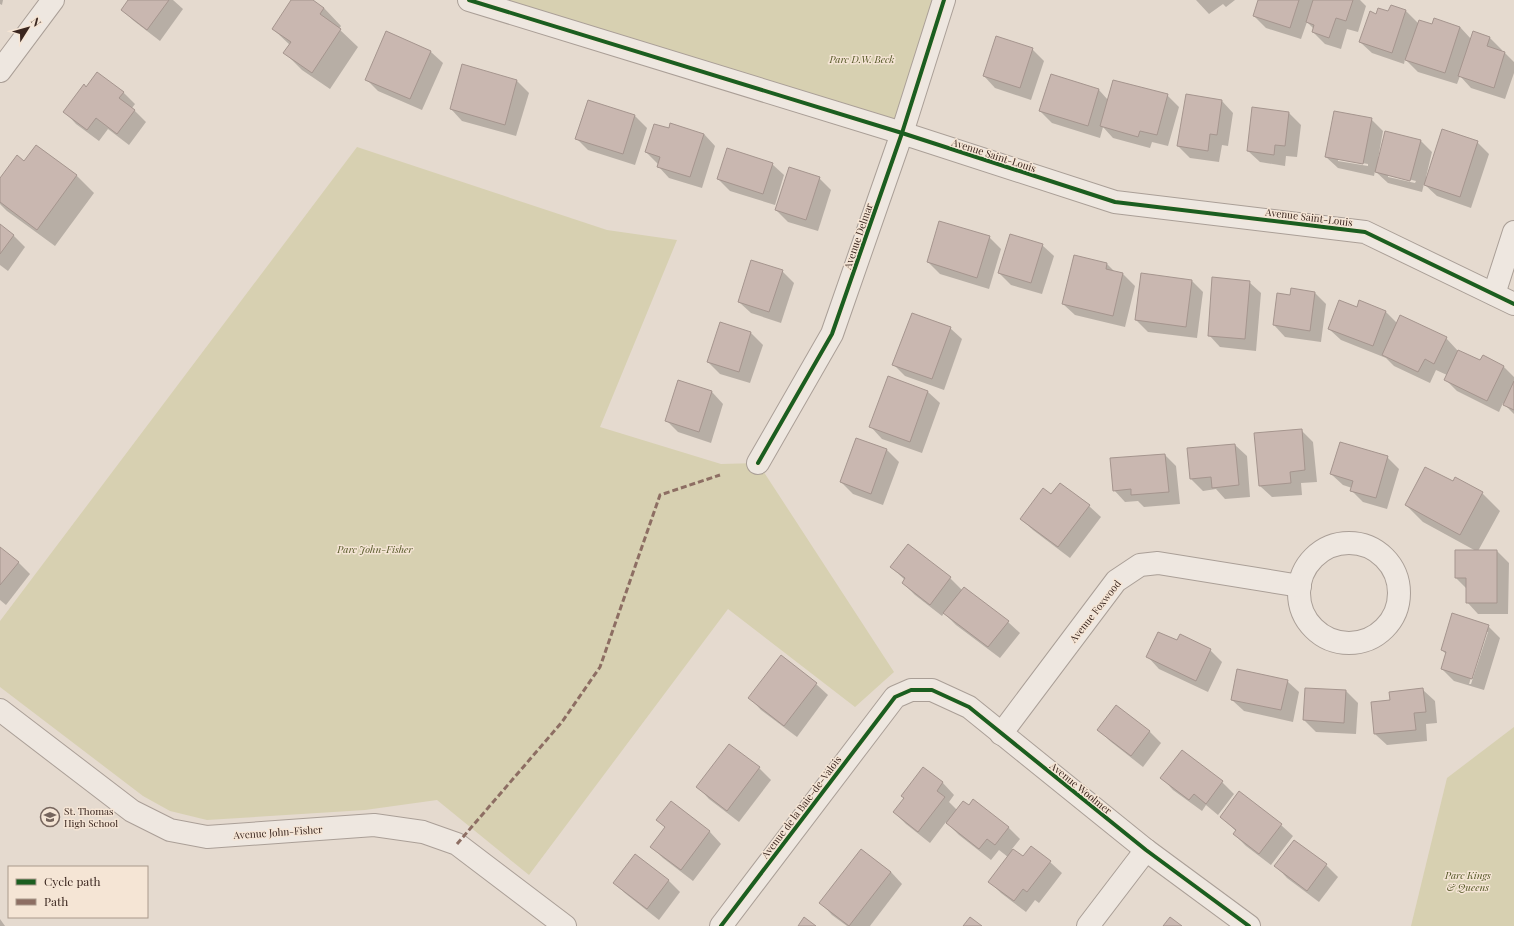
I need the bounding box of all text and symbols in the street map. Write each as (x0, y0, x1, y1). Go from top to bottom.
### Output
north arrow (8, 8, 48, 48)
text: N (28, 14, 45, 29)
park label: Parc D.W. Beck (829, 52, 894, 66)
street label: Avenue Saint-Louis (949, 134, 1038, 175)
street label: Avenue Delmar (840, 201, 876, 272)
street label: Avenue Saint-Louis (1264, 205, 1353, 229)
park label: Parc John-Fisher (336, 542, 413, 556)
street label: Avenue Foxwood (1066, 577, 1124, 646)
street label: Avenue de la Baie-de-Valois (757, 753, 844, 862)
street label: Avenue Woolmer (1046, 758, 1115, 818)
place label: St. Thomas High School (64, 804, 118, 830)
school or university icon: St. Thomas High School (39, 806, 61, 828)
street label: Avenue John-Fisher (232, 822, 324, 842)
legend (8, 866, 148, 918)
park label: Parc Kings & Queens (1444, 868, 1491, 894)
text: Cycle path (44, 873, 101, 889)
text: Path (44, 893, 68, 909)

